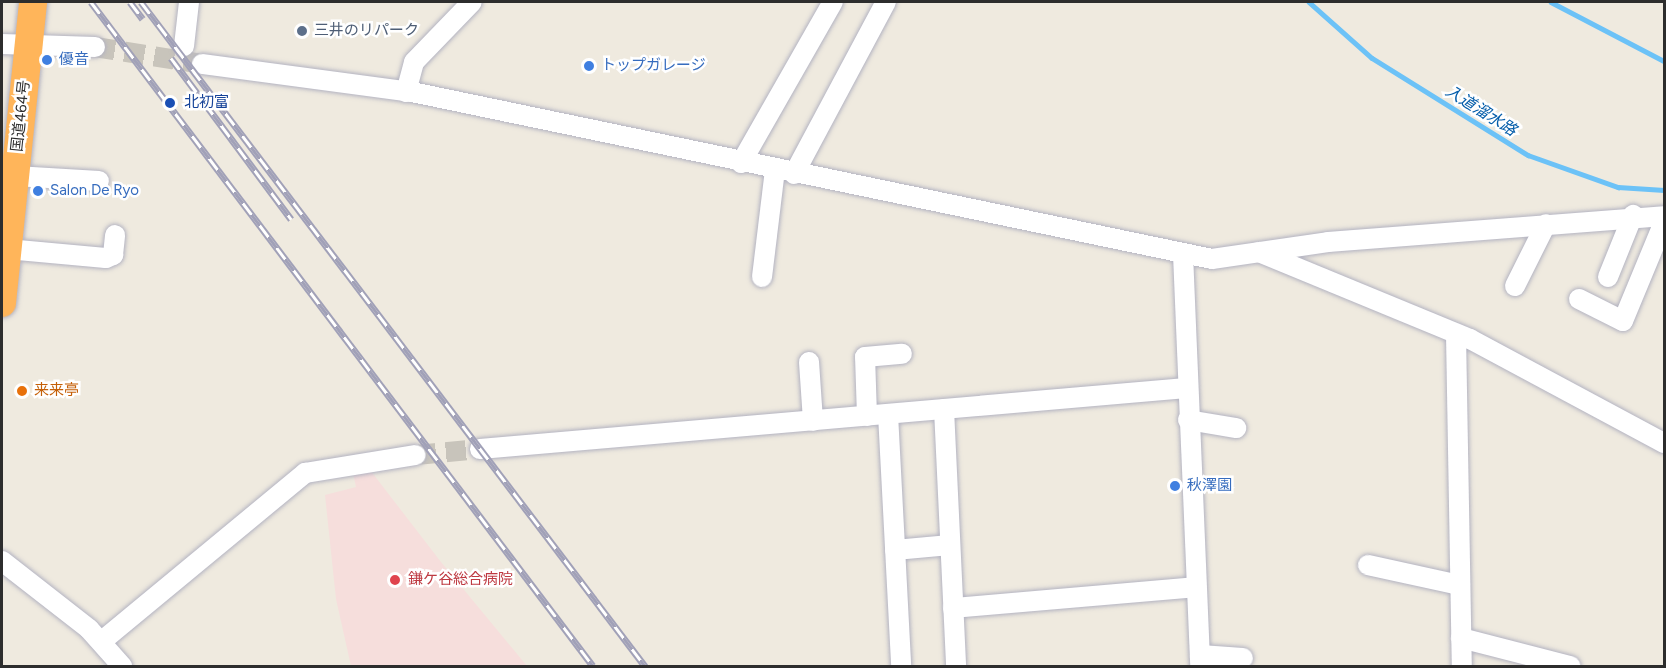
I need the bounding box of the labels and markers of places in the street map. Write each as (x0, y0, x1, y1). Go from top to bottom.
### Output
place label: 三井のリパーク (314, 22, 419, 40)
marker: 三井のリパーク (295, 24, 309, 38)
place label: 優音 (59, 51, 89, 69)
marker: 優音 (40, 53, 54, 67)
place label: トップガレージ (601, 57, 706, 75)
marker: トップガレージ (582, 59, 596, 73)
marker: 北初富 (161, 94, 179, 112)
place label: 北初富 (184, 94, 229, 112)
place label: Salon De Ryo (50, 182, 139, 200)
marker: Salon De Ryo (31, 184, 45, 198)
place label: 来来亭 (34, 382, 79, 400)
marker: 来来亭 (15, 384, 29, 398)
place label: 秋澤園 (1187, 477, 1232, 495)
marker: 秋澤園 (1168, 479, 1182, 493)
marker: 鎌ケ谷総合病院 (386, 571, 404, 589)
place label: 鎌ケ谷総合病院 (408, 571, 513, 589)

